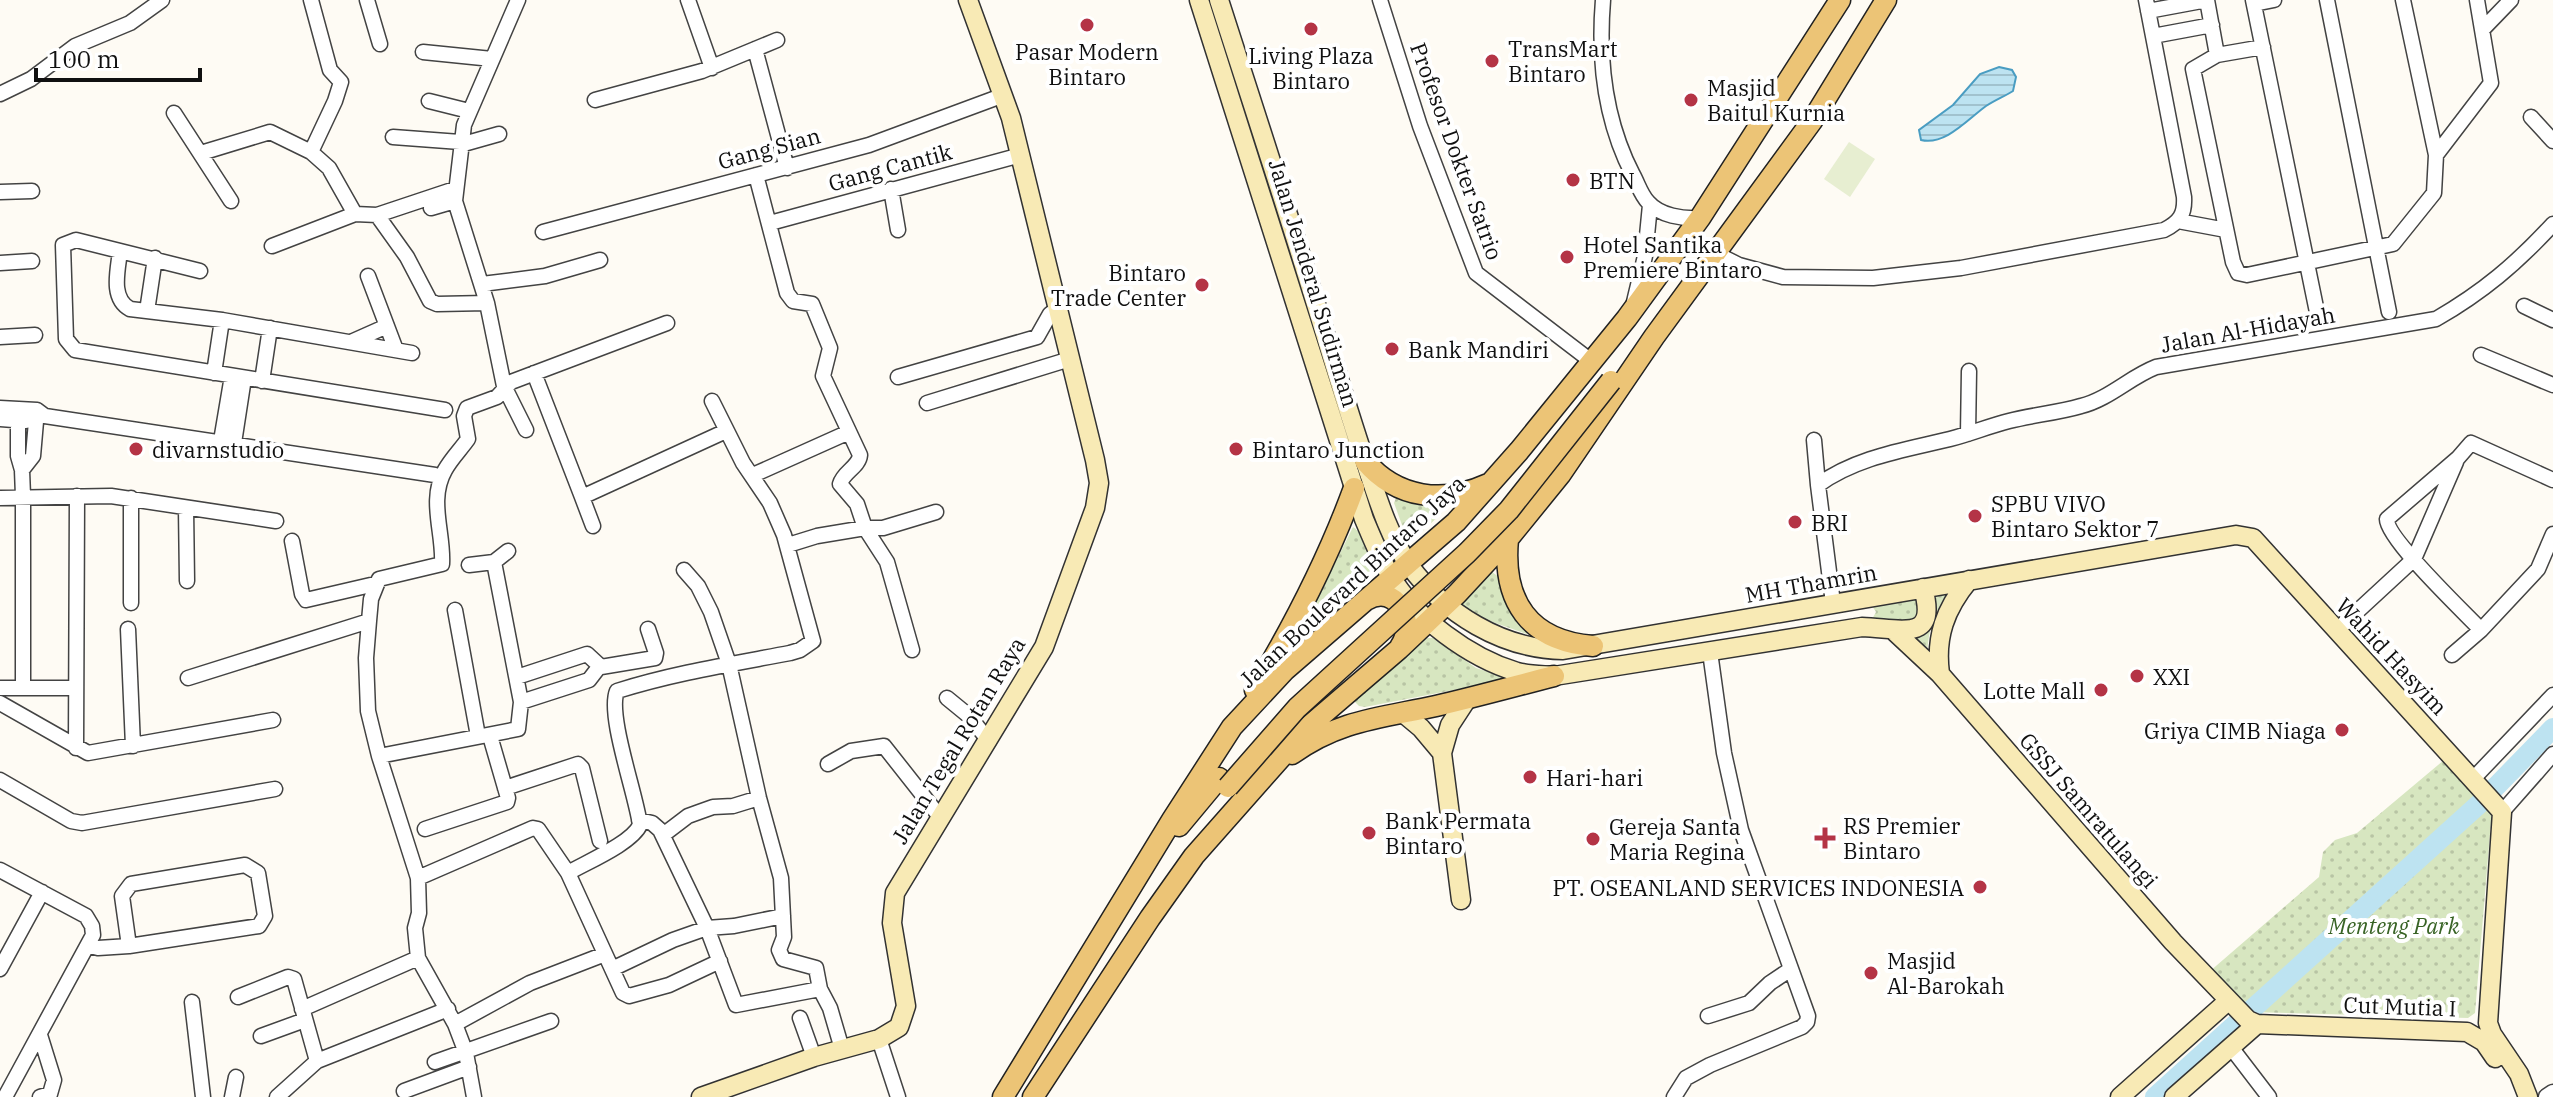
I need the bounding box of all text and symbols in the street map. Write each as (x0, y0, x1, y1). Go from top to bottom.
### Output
marker: Pasar Modern Bintaro (1078, 16, 1096, 34)
marker: Living Plaza Bintaro (1302, 20, 1320, 38)
scale bar (36, 32, 200, 82)
place label: TransMart Bintaro (1508, 34, 1618, 88)
place label: Pasar Modern Bintaro (1015, 37, 1159, 91)
street label: Profesor Dokter Satrio (1404, 38, 1510, 264)
place label: Living Plaza Bintaro (1248, 41, 1374, 95)
text: 100 m (48, 43, 120, 75)
marker: TransMart Bintaro (1483, 52, 1501, 70)
place label: Masjid Baitul Kurnia (1707, 73, 1845, 127)
marker: Masjid Baitul Kurnia (1682, 91, 1700, 109)
street label: Gang Sian (714, 120, 824, 176)
street label: Gang Cantik (825, 137, 955, 197)
street label: Jalan Jenderal Sudirman (1262, 156, 1366, 410)
place label: BTN (1589, 166, 1635, 195)
marker: BTN (1564, 171, 1582, 189)
place label: Hotel Santika Premiere Bintaro (1583, 230, 1762, 284)
marker: Hotel Santika Premiere Bintaro (1558, 248, 1576, 266)
place label: Bintaro Trade Center (1051, 258, 1186, 312)
marker: Bintaro Trade Center (1193, 276, 1211, 294)
street label: Jalan Al-Hidayah (2159, 299, 2337, 359)
place label: Bank Mandiri (1408, 335, 1549, 364)
marker: Bank Mandiri (1383, 340, 1401, 358)
place label: divarnstudio (152, 435, 284, 464)
place label: Bintaro Junction (1252, 435, 1425, 464)
marker: divarnstudio (127, 440, 145, 458)
marker: Bintaro Junction (1227, 440, 1245, 458)
street label: Jalan Boulevard Bintaro Jaya (1233, 469, 1471, 693)
place label: SPBU VIVO Bintaro Sektor 7 (1991, 489, 2159, 543)
marker: SPBU VIVO Bintaro Sektor 7 (1966, 507, 1984, 525)
place label: BRI (1811, 508, 1848, 537)
marker: BRI (1786, 513, 1804, 531)
street label: MH Thamrin (1743, 557, 1879, 609)
street label: Wahid Hasyim (2330, 591, 2454, 721)
street label: Jalan Tegal Rotan Raya (885, 631, 1031, 849)
place label: XXI (2153, 662, 2190, 691)
marker: XXI (2128, 667, 2146, 685)
place label: Lotte Mall (1983, 676, 2085, 705)
marker: Lotte Mall (2092, 681, 2110, 699)
place label: Griya CIMB Niaga (2144, 716, 2326, 745)
marker: Griya CIMB Niaga (2333, 721, 2351, 739)
street label: GSSJ Samratulangi (2013, 726, 2165, 894)
place label: Hari-hari (1546, 763, 1643, 792)
marker: Hari-hari (1521, 768, 1539, 786)
place label: Bank Permata Bintaro (1385, 806, 1531, 860)
place label: RS Premier Bintaro (1843, 811, 1961, 865)
place label: Gereja Santa Maria Regina (1609, 812, 1745, 866)
marker: Bank Permata Bintaro (1360, 824, 1378, 842)
marker: RS Premier Bintaro (1814, 827, 1836, 849)
marker: Gereja Santa Maria Regina (1584, 830, 1602, 848)
place label: PT. OSEANLAND SERVICES INDONESIA (1553, 873, 1964, 902)
marker: PT. OSEANLAND SERVICES INDONESIA (1971, 878, 1989, 896)
park label: Menteng Park (2328, 911, 2460, 940)
place label: Masjid Al-Barokah (1887, 946, 2005, 1000)
marker: Masjid Al-Barokah (1862, 964, 1880, 982)
street label: Cut Mutia I (2343, 990, 2457, 1022)

